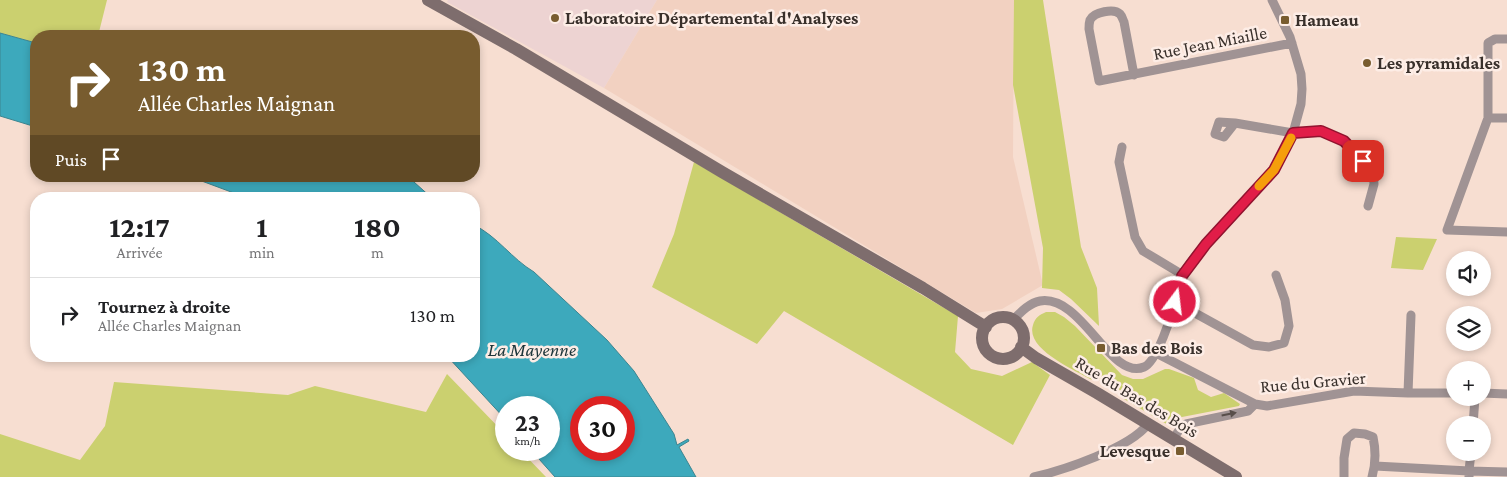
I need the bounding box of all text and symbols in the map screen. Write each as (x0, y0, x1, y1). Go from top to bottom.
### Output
place label: Laboratoire Départemental d'Analyses (565, 8, 858, 28)
place label: Hameau (1295, 10, 1359, 30)
marker: Laboratoire Départemental d'Analyses (549, 12, 561, 24)
marker: Hameau (1279, 14, 1291, 26)
street label: Rue Jean Miaille (1152, 22, 1269, 64)
icon: right (55, 50, 120, 115)
text: 130 m (138, 50, 226, 89)
place label: Les pyramidales (1377, 53, 1500, 73)
marker: Les pyramidales (1361, 57, 1373, 69)
text: Allée Charles Maignan (138, 91, 335, 116)
pin (1342, 140, 1384, 182)
icon: arrive (97, 145, 125, 173)
icon: arrive (1349, 147, 1377, 175)
text: Puis (55, 149, 87, 170)
text: 12:17 (109, 210, 170, 243)
text: 1 (256, 210, 267, 243)
text: 180 (354, 210, 401, 243)
text: Arrivée (117, 244, 162, 261)
text: min (249, 244, 275, 261)
text: m (371, 244, 384, 261)
map controls (1446, 251, 1491, 461)
button: sound (1446, 251, 1491, 296)
position arrow (1148, 275, 1200, 327)
text: Tournez à droite (98, 296, 230, 317)
icon: right (55, 301, 83, 329)
text: 130 m (410, 305, 455, 326)
button: layers (1446, 306, 1491, 351)
text: Allée Charles Maignan (98, 317, 241, 334)
place label: Bas des Bois (1111, 338, 1203, 358)
water label: La Mayenne (488, 339, 576, 360)
marker: Bas des Bois (1095, 342, 1107, 354)
street label: Rue du Bas des Bois (1072, 352, 1202, 442)
button: + (1446, 361, 1491, 406)
street label: Rue du Gravier (1259, 367, 1367, 397)
speed limit sign: 30 (570, 396, 635, 461)
text: 23 (515, 409, 540, 436)
one-way arrow (1221, 410, 1237, 418)
button: − (1446, 416, 1491, 461)
text: km/h (515, 434, 540, 448)
place label: Levesque (1100, 441, 1170, 461)
marker: Levesque (1174, 445, 1186, 457)

